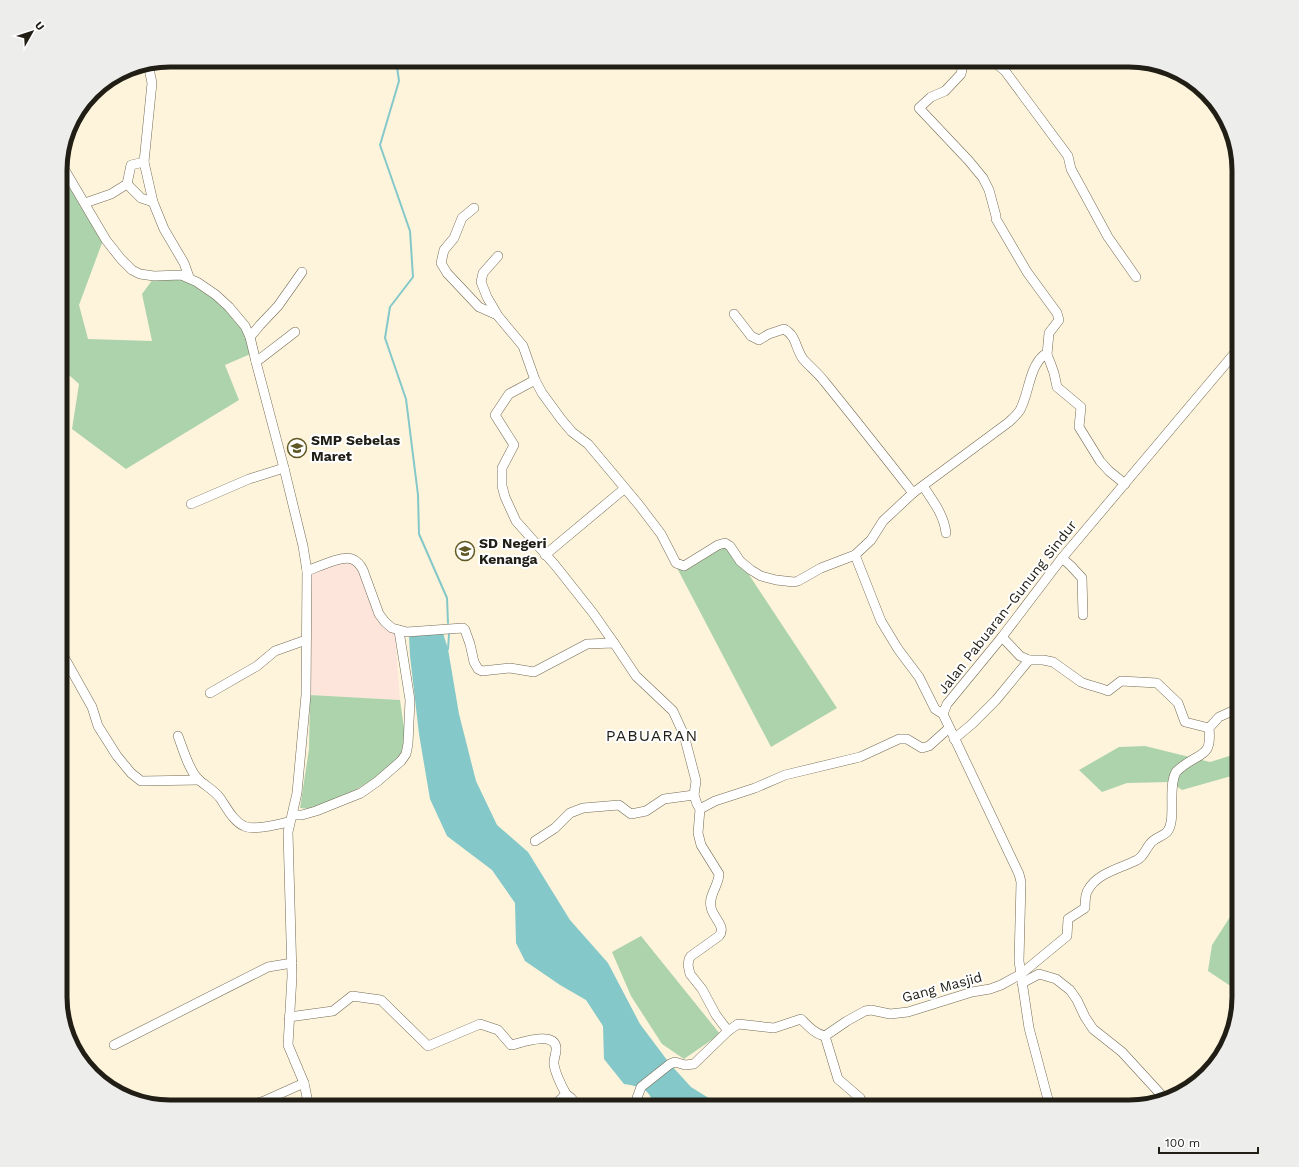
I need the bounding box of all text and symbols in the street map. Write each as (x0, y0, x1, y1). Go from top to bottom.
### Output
north arrow (12, 12, 52, 52)
text: U (32, 19, 47, 33)
place label: SMP Sebelas Maret (311, 432, 401, 464)
school or university icon: SMP Sebelas Maret (286, 437, 308, 459)
street label: Jalan Pabuaran–Gunung Sindur (934, 517, 1080, 697)
place label: SD Negeri Kenanga (479, 535, 547, 567)
school or university icon: SD Negeri Kenanga (454, 540, 476, 562)
district label: PABUARAN (606, 726, 698, 745)
street label: Gang Masjid (900, 969, 984, 1005)
scale bar (1159, 1129, 1258, 1155)
text: 100 m (1165, 1136, 1200, 1150)

